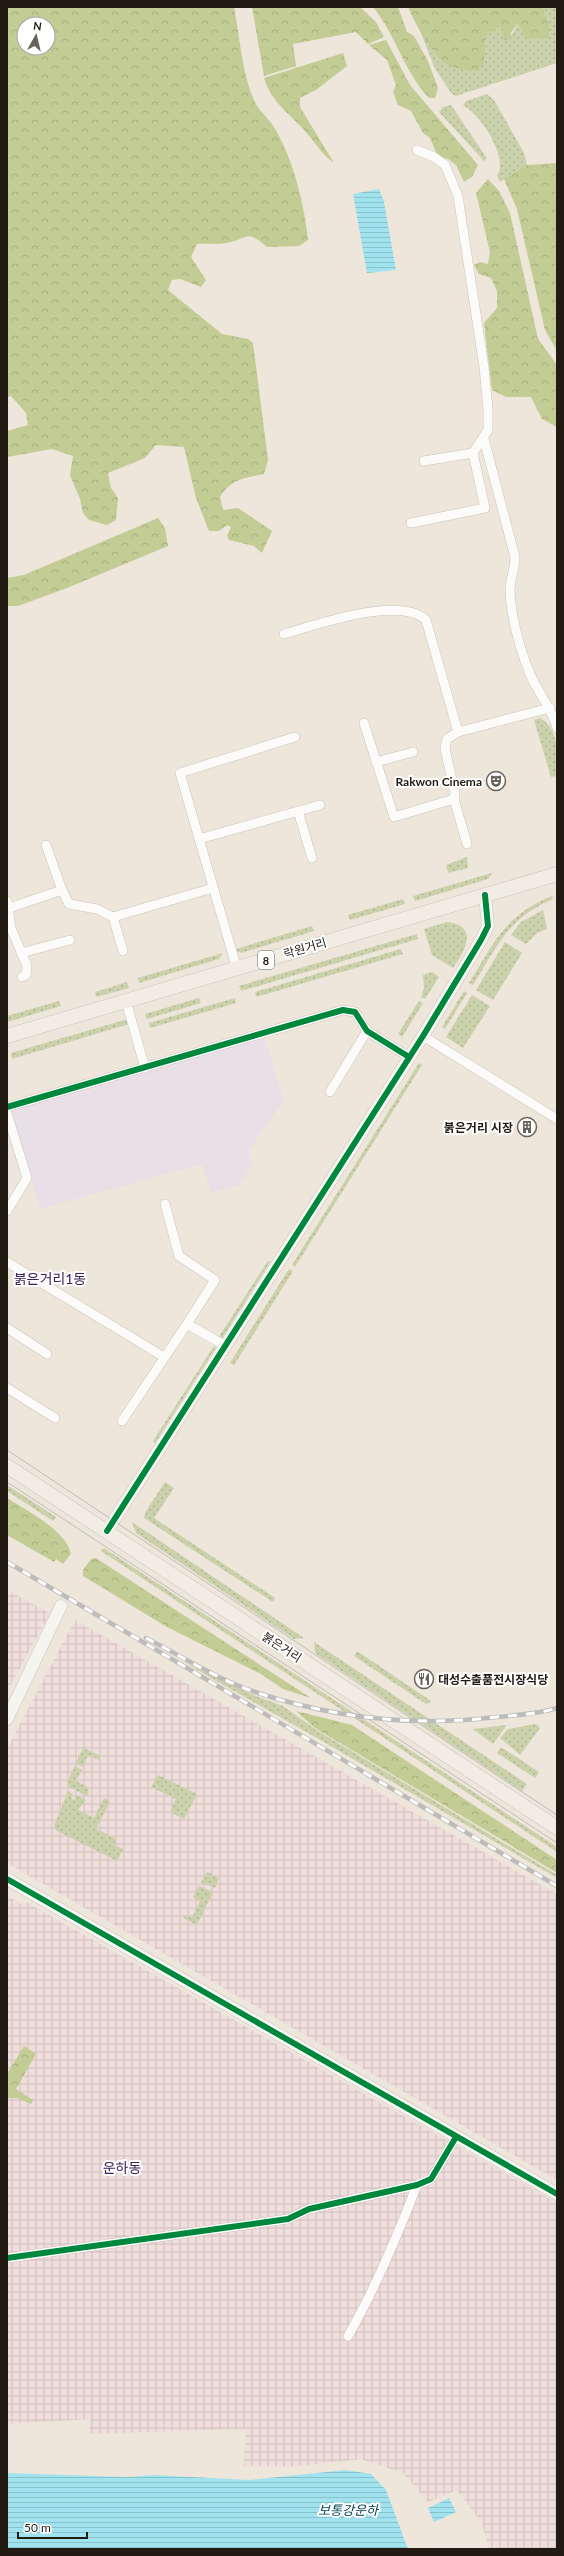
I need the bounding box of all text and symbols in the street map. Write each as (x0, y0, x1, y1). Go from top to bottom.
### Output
north arrow (16, 16, 56, 56)
text: N (32, 19, 43, 33)
theatre icon: Rakwon Cinema (485, 770, 507, 792)
place label: Rakwon Cinema (395, 774, 482, 789)
street label: 락원거리 (282, 935, 328, 961)
road number: 8 (258, 951, 274, 969)
building icon: 붉은거리 시장 (516, 1116, 538, 1138)
place label: 붉은거리 시장 (444, 1120, 513, 1135)
district label: 붉은거리1동 (14, 1270, 86, 1287)
street label: 붉은거리 (259, 1629, 305, 1665)
restaurant icon: 대성수출품전시장식당 (413, 1668, 435, 1690)
place label: 대성수출품전시장식당 (438, 1672, 548, 1687)
district label: 운하동 (103, 2159, 141, 2176)
water label: 보통강운하 (318, 2502, 380, 2518)
scale bar (18, 2514, 87, 2540)
text: 50 m (24, 2520, 51, 2535)

